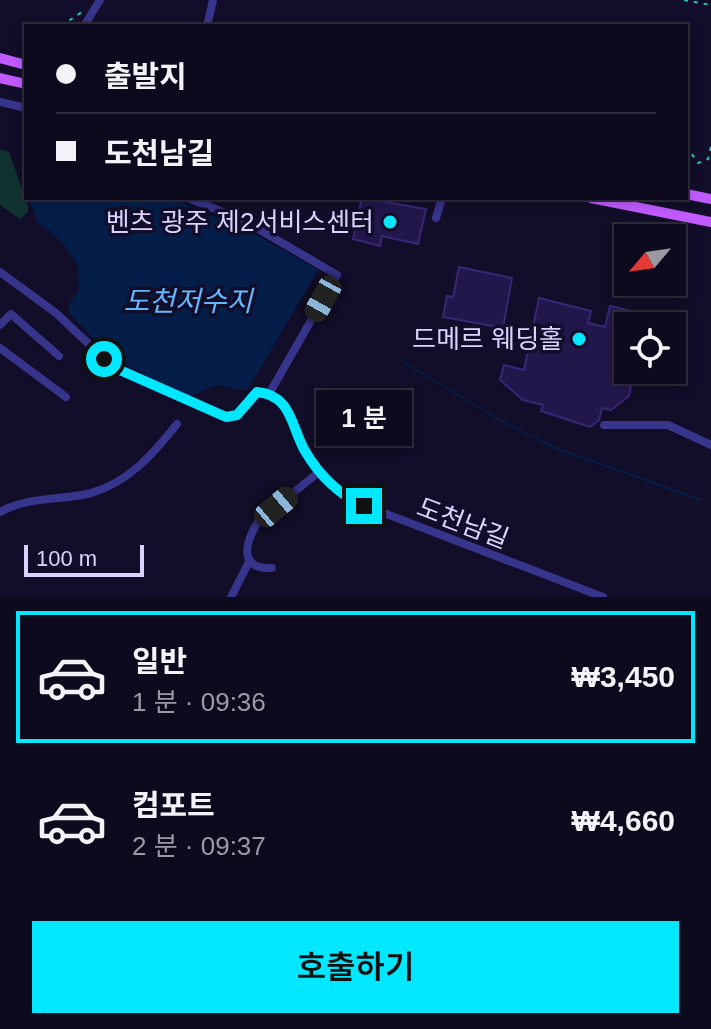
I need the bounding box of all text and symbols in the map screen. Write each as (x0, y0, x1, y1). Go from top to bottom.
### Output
text: 출발지 (104, 60, 187, 93)
text: 도천남길 (104, 137, 214, 170)
place label: 벤츠 광주 제2서비스센터 (106, 207, 374, 237)
marker: 벤츠 광주 제2서비스센터 (381, 213, 399, 231)
north arrow (614, 224, 686, 296)
map controls (614, 224, 686, 384)
car (301, 272, 345, 326)
water label: 도천저수지 (124, 286, 255, 317)
button: locate (614, 312, 686, 384)
place label: 드메르 웨딩홀 (412, 324, 563, 354)
marker: 드메르 웨딩홀 (570, 330, 588, 348)
route start (86, 341, 122, 377)
callout: 1 분 (316, 390, 412, 446)
text: 1 분 (341, 403, 387, 433)
car (250, 482, 302, 532)
route end (346, 488, 382, 524)
street label: 도천남길 (413, 492, 513, 554)
scale bar (24, 541, 144, 577)
text: 100 m (36, 546, 97, 571)
icon: car (36, 641, 108, 713)
text: 일반 (132, 645, 187, 678)
text: ₩3,450 (572, 660, 675, 693)
text: 1 분 · 09:36 (132, 687, 266, 717)
icon: car (36, 785, 108, 857)
text: 컴포트 (132, 789, 215, 822)
text: ₩4,660 (572, 804, 675, 837)
text: 2 분 · 09:37 (132, 831, 266, 861)
button: 호출하기 (32, 921, 679, 1013)

